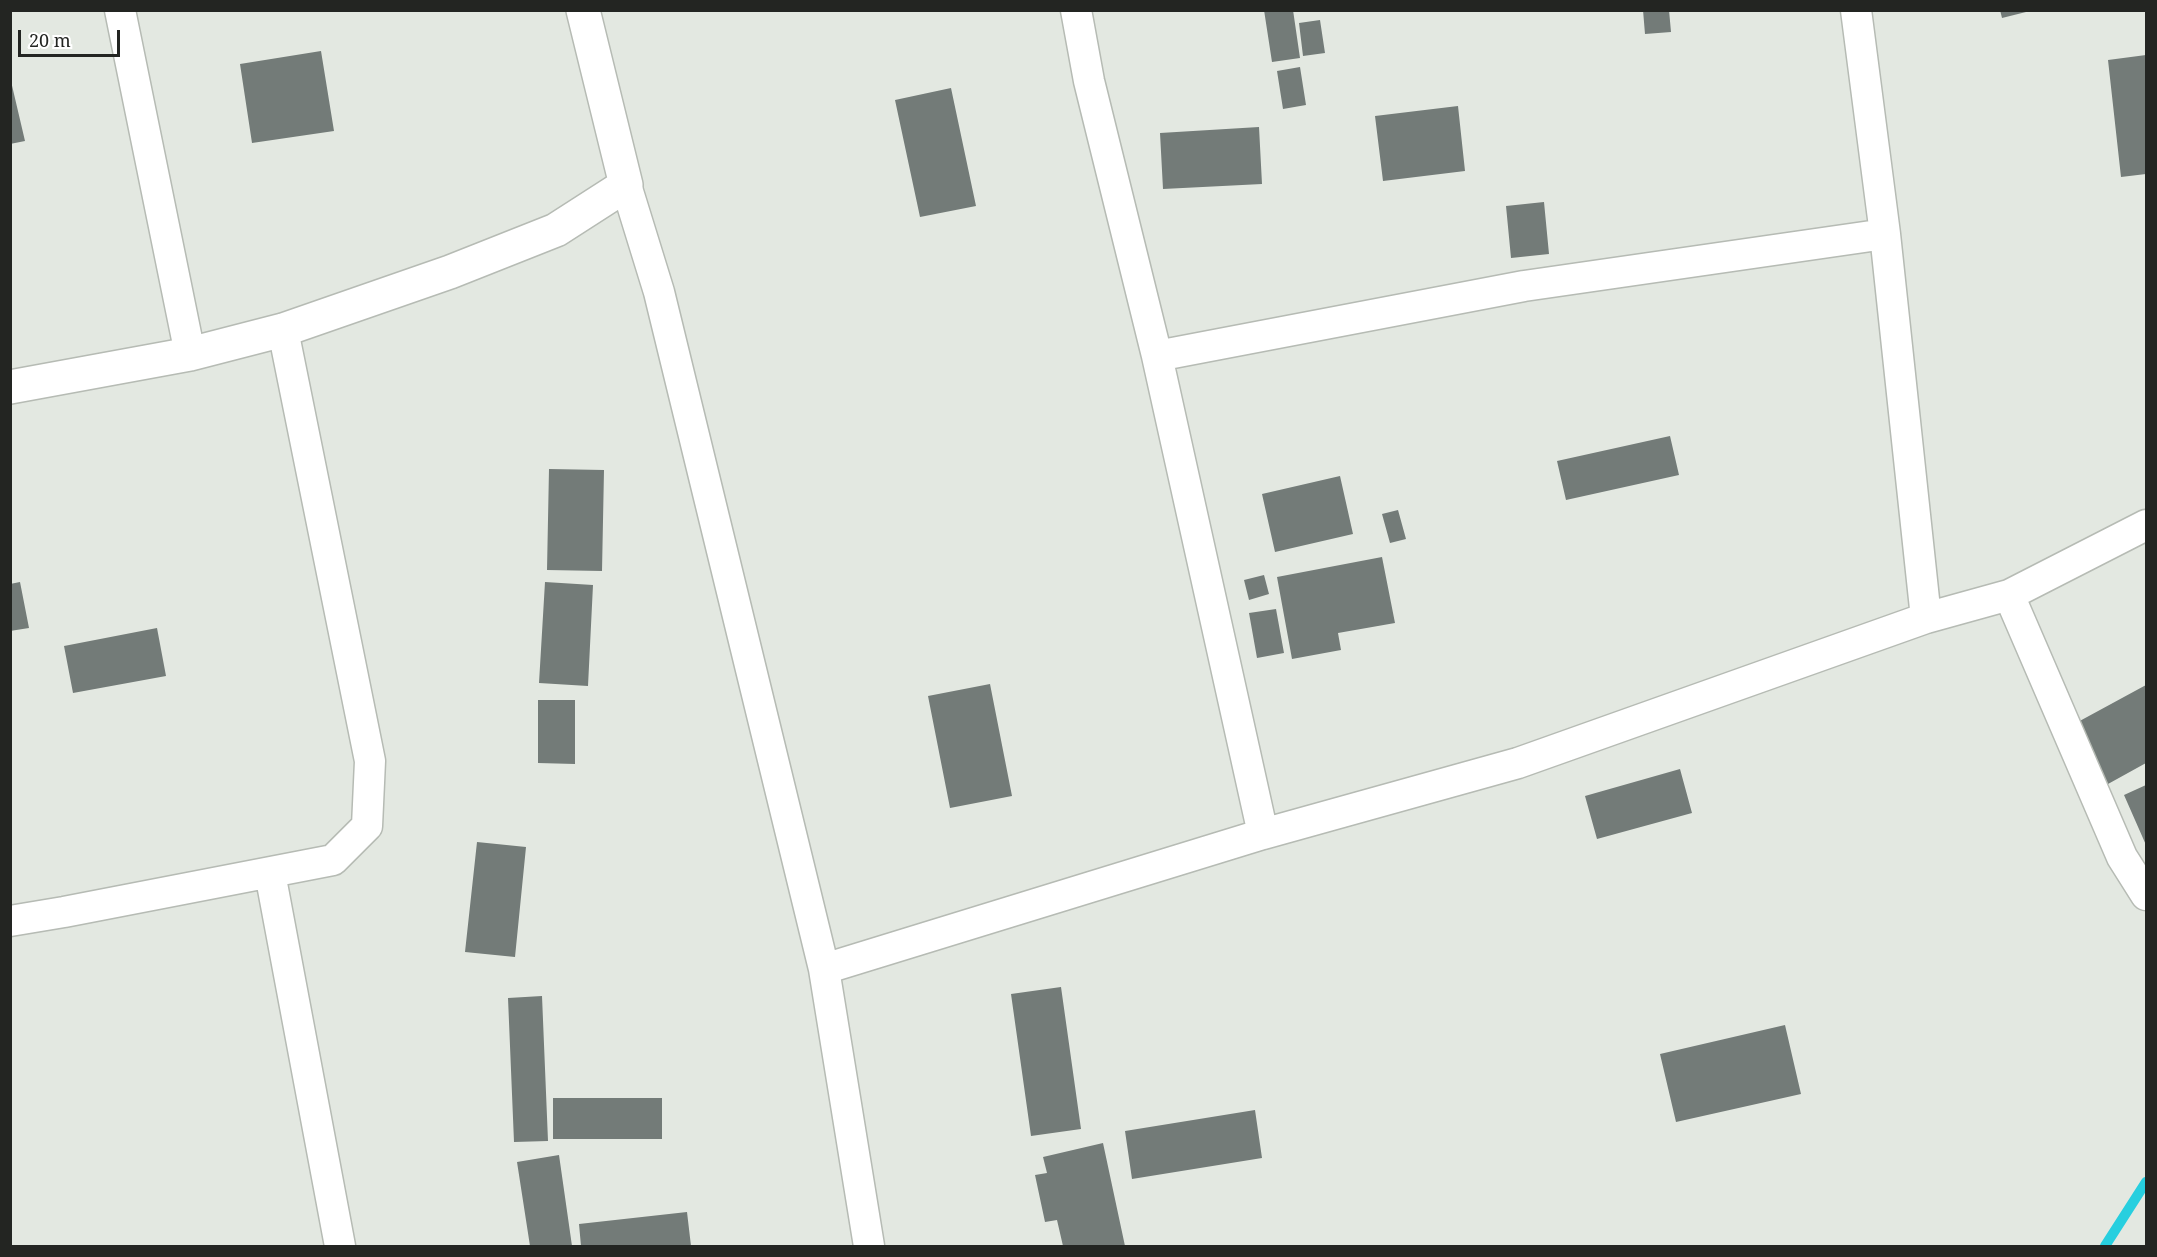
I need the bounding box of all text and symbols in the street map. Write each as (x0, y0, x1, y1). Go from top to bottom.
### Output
scale bar (21, 18, 123, 56)
text: 20 m (29, 28, 71, 52)

